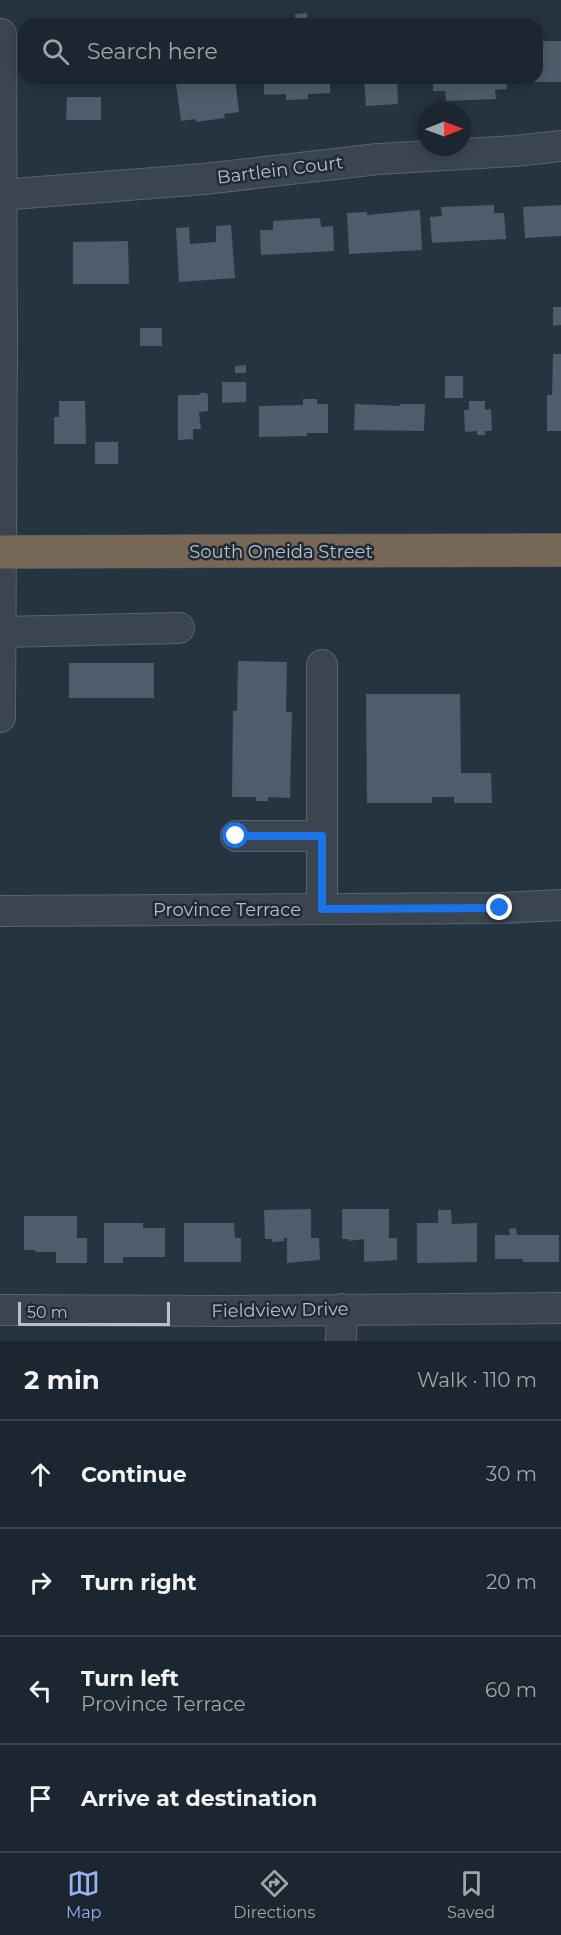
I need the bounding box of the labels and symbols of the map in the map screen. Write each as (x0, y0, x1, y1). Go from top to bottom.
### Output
north arrow (417, 102, 471, 156)
street label: Bartlein Court (216, 151, 344, 189)
street label: South Oneida Street (189, 541, 373, 563)
route start (222, 822, 248, 848)
route end (486, 894, 512, 920)
street label: Province Terrace (153, 899, 301, 921)
street label: Fieldview Drive (211, 1298, 349, 1322)
scale bar (18, 1299, 170, 1326)

